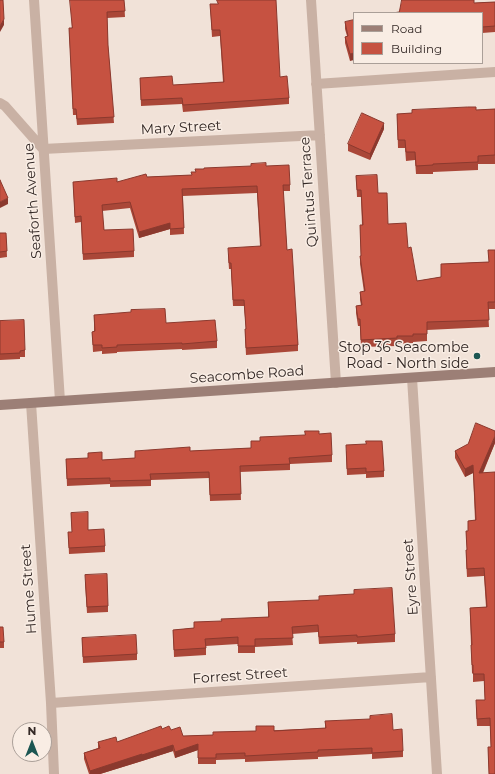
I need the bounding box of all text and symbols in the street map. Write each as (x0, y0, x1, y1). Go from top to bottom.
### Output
legend (353, 12, 483, 64)
text: Road (391, 21, 422, 36)
text: Building (391, 41, 442, 56)
street label: Mary Street (140, 117, 222, 139)
street label: Quintus Terrace (297, 136, 321, 248)
street label: Seaforth Avenue (21, 143, 45, 259)
place label: Stop 36 Seacombe Road - North side (338, 340, 469, 372)
marker: Stop 36 Seacombe Road - North side (472, 351, 482, 361)
street label: Seacombe Road (189, 363, 305, 387)
street label: Eyre Street (400, 538, 422, 616)
street label: Hume Street (17, 543, 41, 635)
street label: Forrest Street (192, 664, 288, 688)
north arrow (12, 722, 52, 762)
text: N (28, 724, 36, 738)

